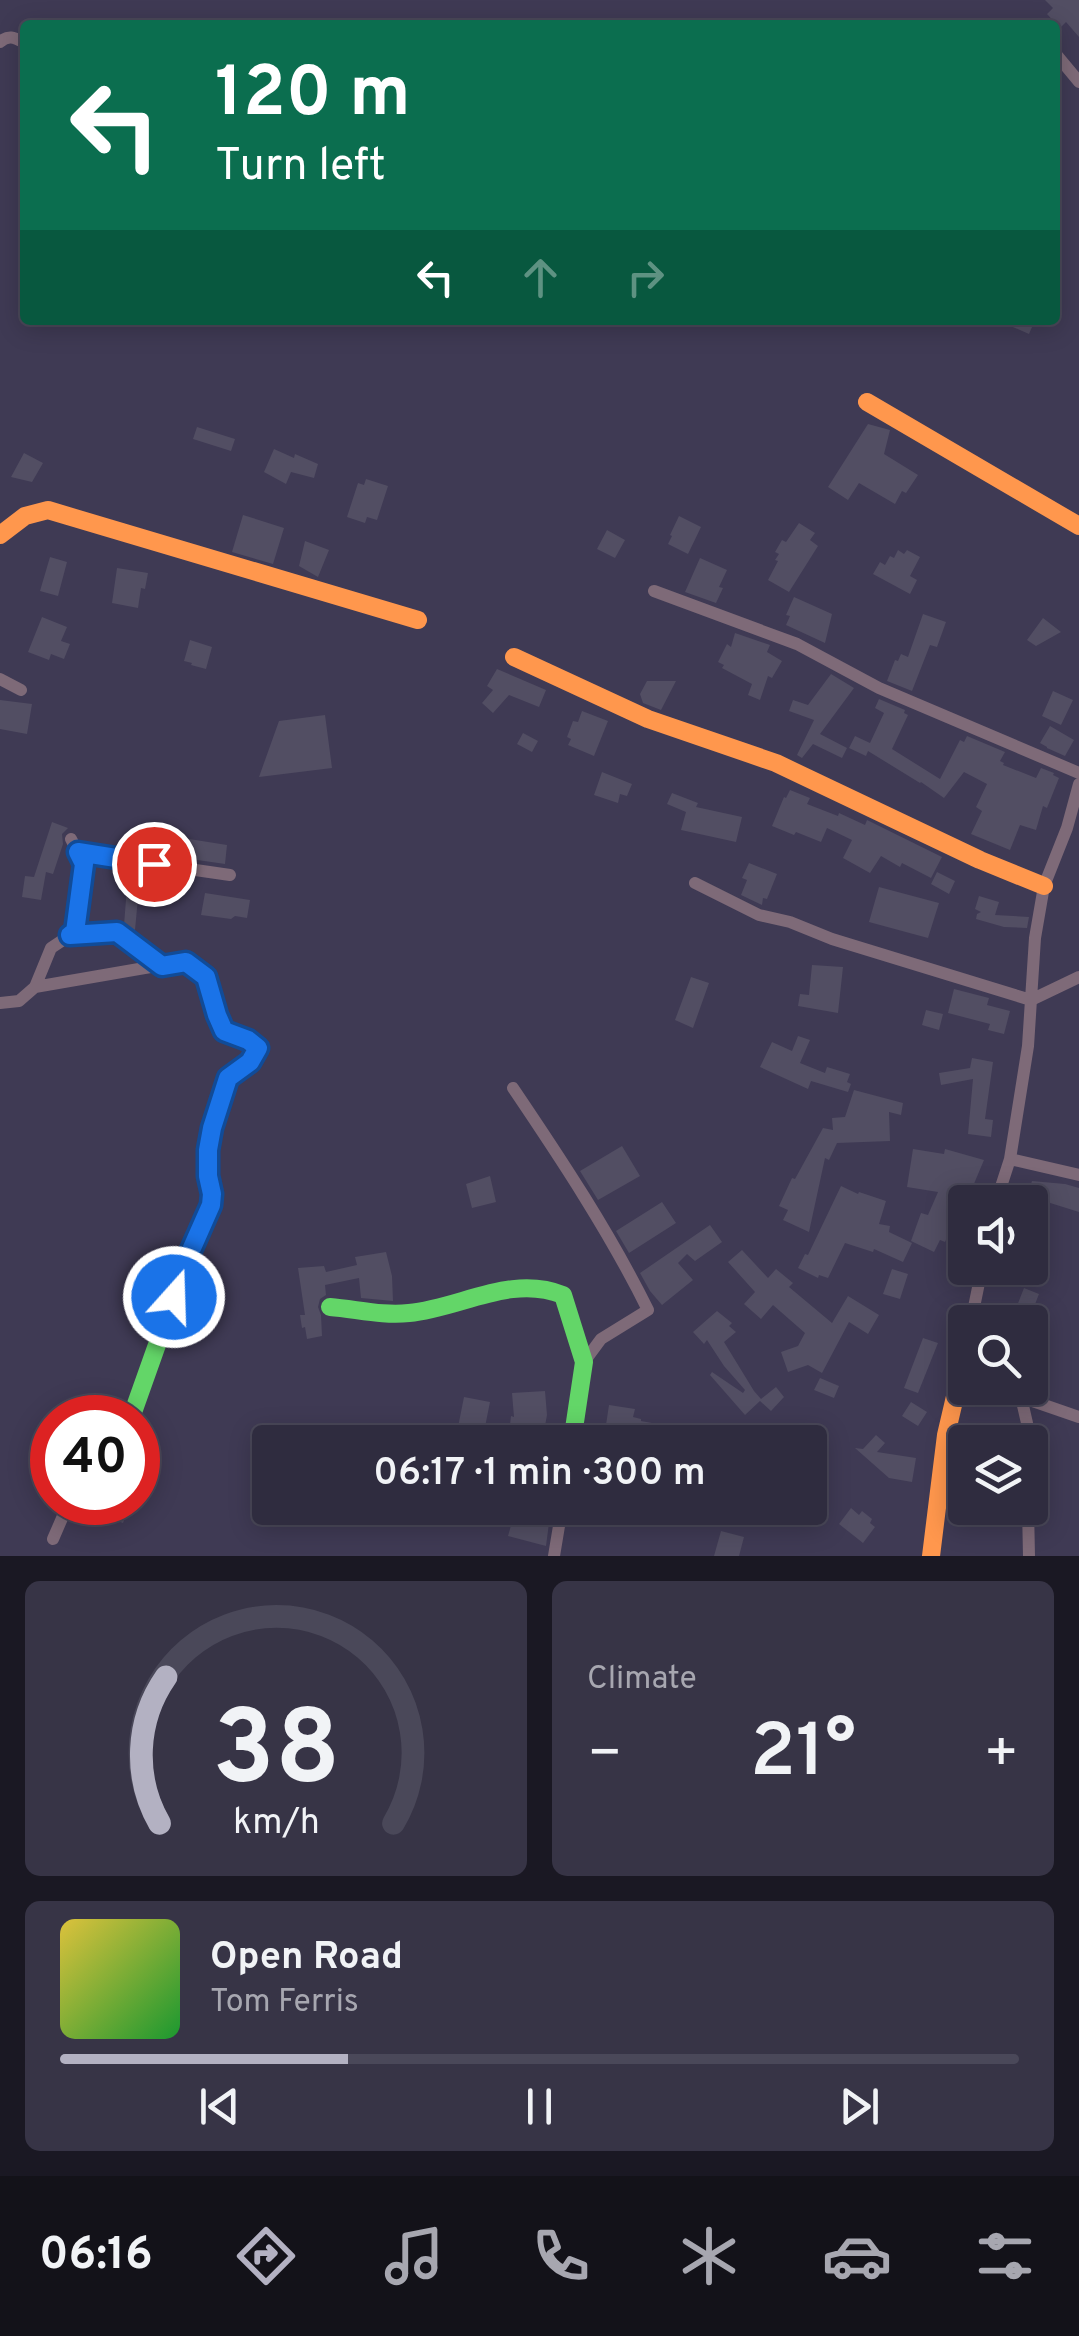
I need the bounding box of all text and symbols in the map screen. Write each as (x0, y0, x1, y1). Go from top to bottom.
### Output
text: 120 m (215, 52, 411, 141)
icon: left (50, 60, 180, 190)
text: Turn left (215, 139, 386, 196)
icon: left (408, 250, 463, 305)
icon: ahead (513, 250, 568, 305)
icon: right (618, 250, 673, 305)
pin (112, 822, 197, 907)
icon: arrive (127, 837, 182, 892)
map controls (948, 1185, 1048, 1525)
button: sound (948, 1185, 1048, 1285)
position arrow (122, 1245, 226, 1349)
button: search (948, 1305, 1048, 1405)
speed limit sign: 40 (30, 1395, 160, 1525)
button: layers (948, 1425, 1048, 1525)
text: 06:17 · 1 min · 300 m (373, 1450, 706, 1499)
text: Climate (587, 1660, 697, 1700)
text: 38 (212, 1689, 340, 1821)
text: 21° (750, 1708, 856, 1803)
text: − (587, 1721, 622, 1791)
text: + (984, 1721, 1019, 1791)
text: km/h (233, 1801, 319, 1847)
text: Open Road (210, 1934, 403, 1983)
text: Tom Ferris (210, 1983, 359, 2023)
icon: previous (192, 2079, 247, 2134)
icon: pause (512, 2079, 567, 2134)
icon: next (832, 2079, 887, 2134)
icon: directions (231, 2221, 301, 2291)
icon: music (379, 2221, 449, 2291)
icon: phone (526, 2221, 596, 2291)
icon: climate (674, 2221, 744, 2291)
icon: car (822, 2221, 892, 2291)
icon: filters (970, 2221, 1040, 2291)
text: 06:16 (39, 2228, 153, 2285)

